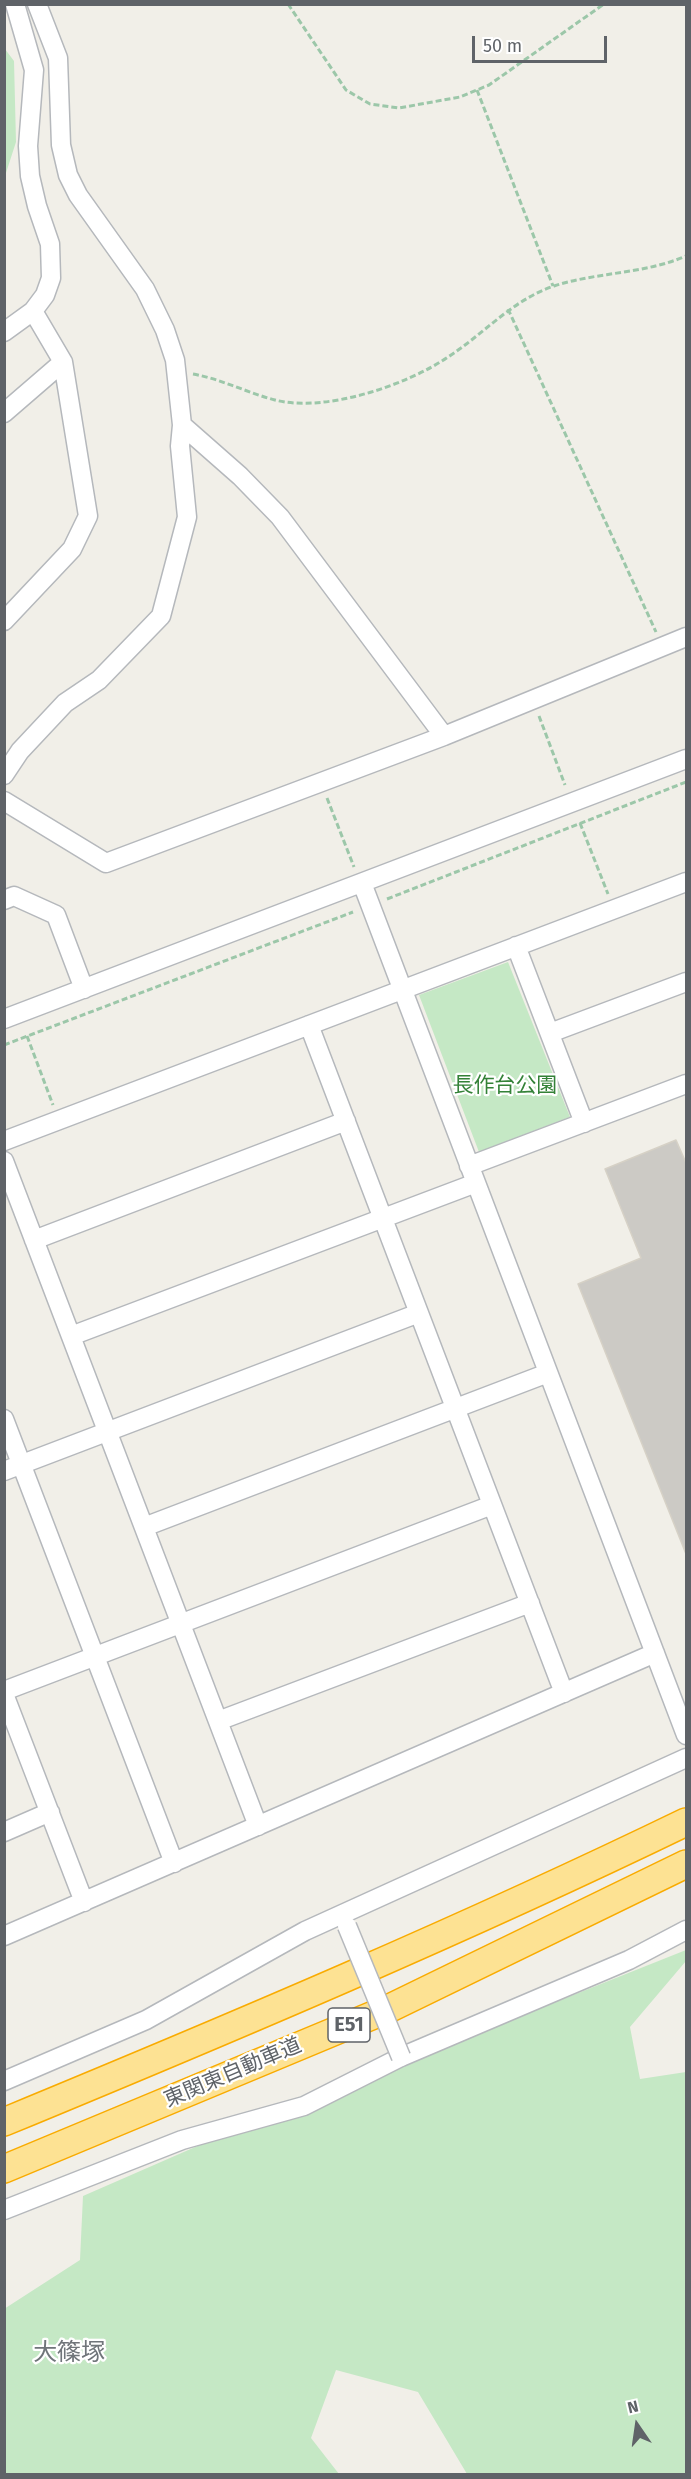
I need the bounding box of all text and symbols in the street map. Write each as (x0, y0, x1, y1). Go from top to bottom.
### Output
scale bar (475, 24, 610, 62)
text: 50 m (483, 35, 522, 57)
park label: 長作台公園 (453, 1073, 557, 1099)
road number: E51 (328, 2008, 370, 2042)
street label: 東関東自動車道 (160, 2033, 306, 2113)
district label: 大篠塚 (33, 2339, 105, 2367)
north arrow (607, 2395, 667, 2455)
text: N (626, 2397, 640, 2417)

